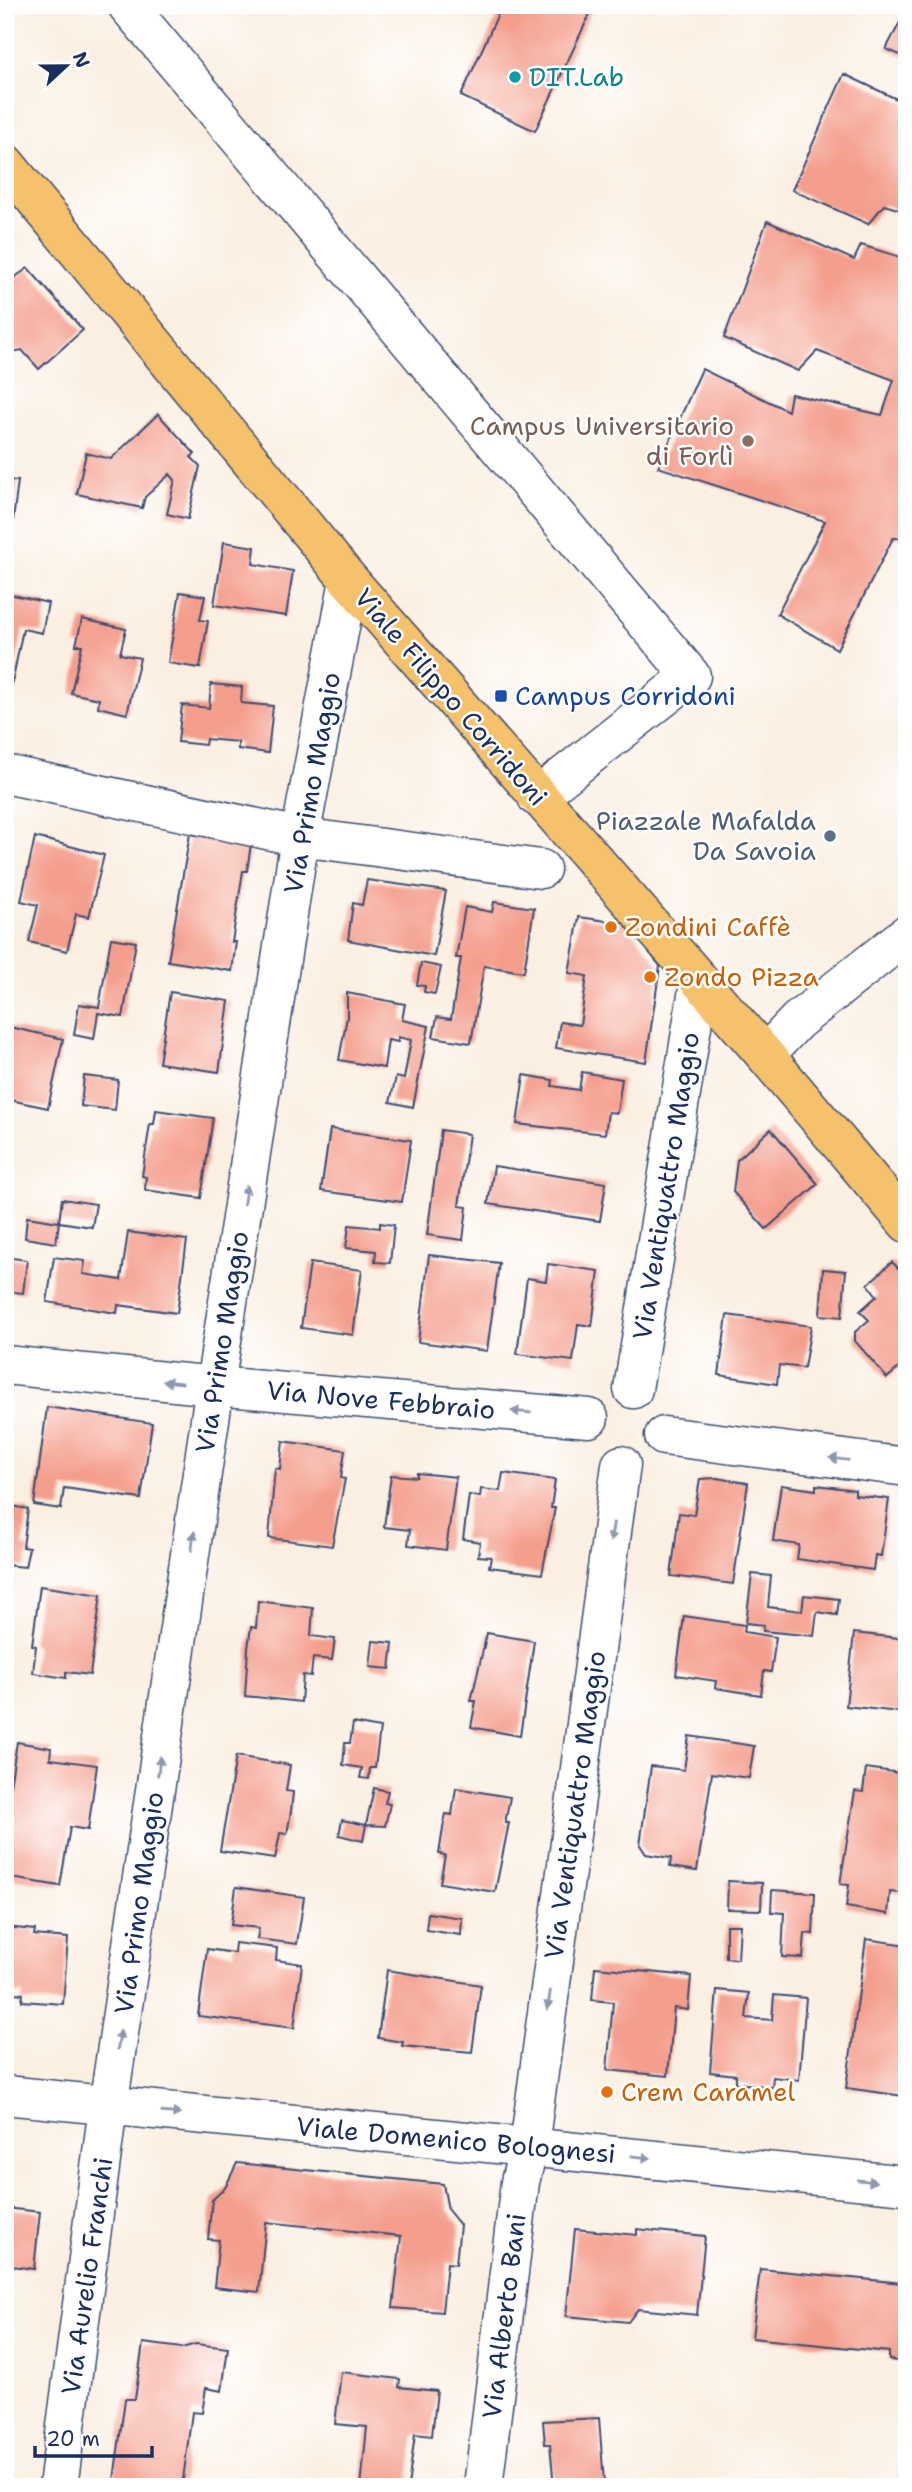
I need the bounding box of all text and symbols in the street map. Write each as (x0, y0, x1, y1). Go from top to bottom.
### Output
north arrow (32, 32, 102, 102)
text: N (67, 48, 96, 71)
place label: DIT.Lab (529, 59, 624, 94)
marker: DIT.Lab (507, 69, 523, 85)
place label: Campus Universitario di Forlì (470, 408, 734, 473)
marker: Campus Universitario di Forlì (740, 433, 756, 449)
street label: Viale Filippo Corridoni (347, 580, 556, 813)
street label: Via Primo Maggio (275, 669, 348, 896)
place label: Campus Corridoni (515, 678, 736, 713)
marker: Campus Corridoni (493, 688, 509, 704)
place label: Piazzale Mafalda Da Savoia (596, 803, 816, 868)
marker: Piazzale Mafalda Da Savoia (822, 828, 838, 844)
place label: Zondini Caffè (625, 909, 791, 944)
marker: Zondini Caffè (603, 919, 619, 935)
place label: Zondo Pizza (664, 959, 819, 994)
marker: Zondo Pizza (642, 969, 658, 985)
street label: Via Ventiquattro Maggio (624, 1030, 707, 1342)
one-way arrow (240, 1184, 251, 1206)
street label: Via Primo Maggio (187, 1228, 256, 1455)
street label: Via Nove Febbraio (265, 1372, 497, 1427)
one-way arrow (161, 1376, 183, 1387)
one-way arrow (510, 1406, 532, 1417)
one-way arrow (828, 1453, 850, 1464)
one-way arrow (607, 1521, 618, 1543)
one-way arrow (187, 1530, 198, 1552)
street label: Via Ventiquattro Maggio (536, 1648, 613, 1961)
one-way arrow (154, 1755, 165, 1777)
street label: Via Primo Maggio (106, 1789, 171, 2016)
one-way arrow (543, 1990, 554, 2012)
one-way arrow (114, 2028, 125, 2050)
place label: Crem Caramel (621, 2074, 795, 2109)
marker: Crem Caramel (599, 2084, 615, 2100)
one-way arrow (160, 2108, 182, 2119)
street label: Viale Domenico Bolognesi (295, 2108, 617, 2171)
one-way arrow (630, 2152, 652, 2163)
street label: Via Aurelio Franchi (53, 2155, 121, 2397)
one-way arrow (856, 2175, 878, 2186)
street label: Via Alberto Bani (474, 2211, 533, 2421)
scale bar (35, 2415, 152, 2459)
text: 20 m (46, 2425, 100, 2453)

